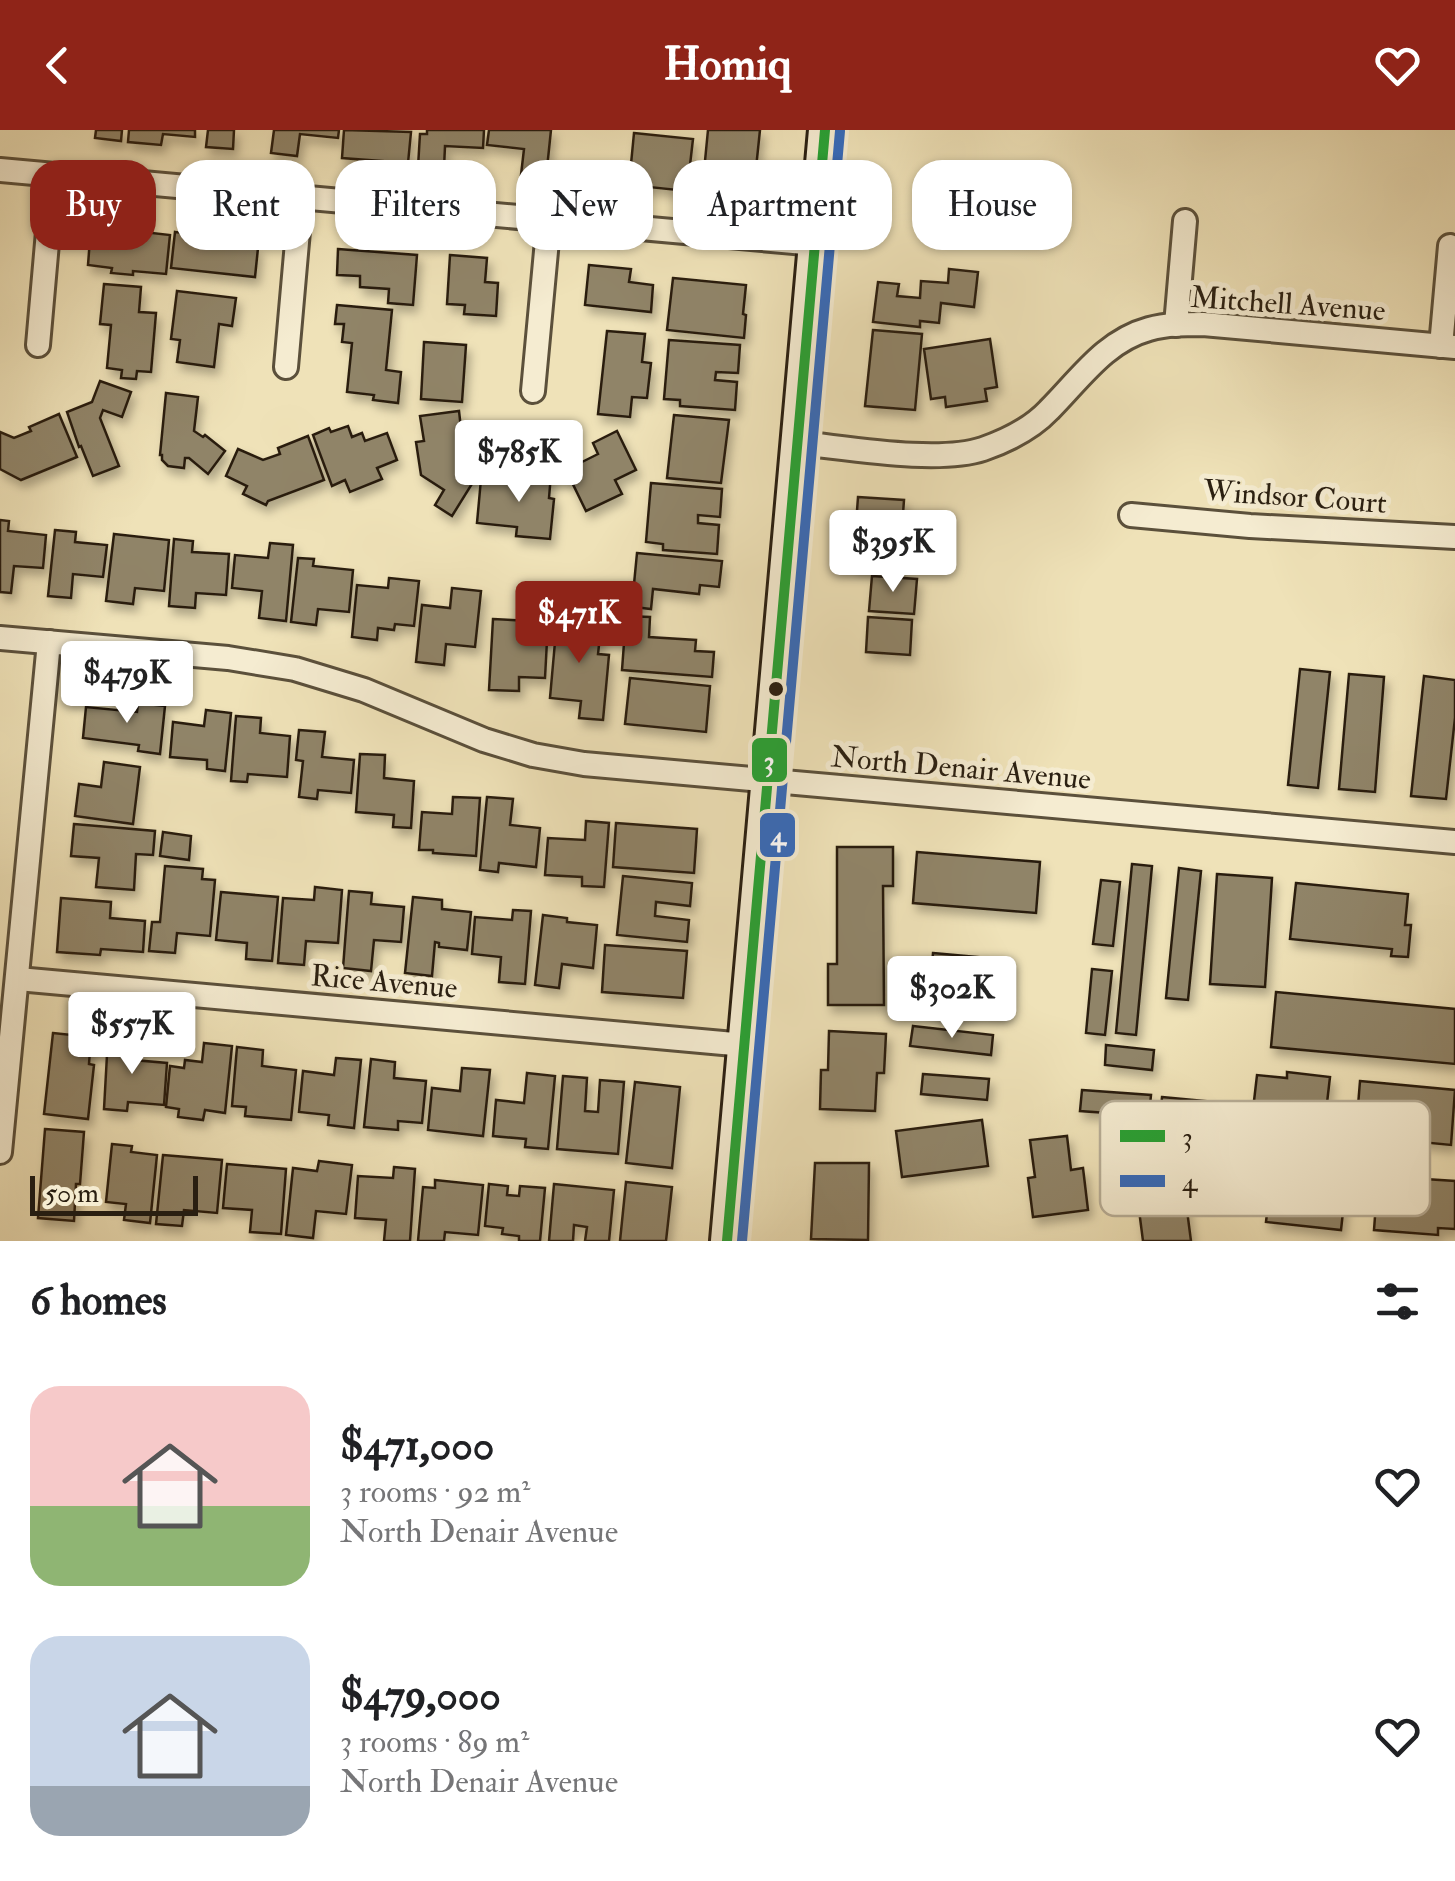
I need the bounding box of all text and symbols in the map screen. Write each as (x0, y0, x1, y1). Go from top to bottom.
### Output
text: Homiq (663, 37, 792, 93)
icon: back (30, 38, 85, 93)
icon: heart (1370, 38, 1425, 93)
chip: Buy (30, 160, 156, 250)
chip: Rent (176, 160, 315, 250)
chip: Filters (335, 160, 496, 250)
chip: New (516, 160, 653, 250)
chip: Apartment (673, 160, 892, 250)
chip: House (912, 160, 1072, 250)
street label: Mitchell Avenue (1189, 279, 1387, 329)
pin: $785K (449, 420, 589, 505)
text: $785K (477, 432, 561, 472)
street label: Windsor Court (1201, 472, 1388, 522)
pin: $395K (823, 510, 963, 595)
text: $395K (851, 522, 935, 562)
pin: $471K (509, 581, 649, 666)
text: $471K (537, 593, 621, 633)
pin: $479K (57, 641, 197, 726)
text: $479K (83, 653, 171, 693)
unlabelled marker (766, 679, 786, 699)
line badge: 3 (750, 736, 789, 784)
street label: North Denair Avenue (830, 738, 1092, 798)
text: 3 (764, 744, 774, 779)
line badge: 4 (758, 811, 797, 859)
text: 4 (769, 819, 787, 854)
pin: $302K (882, 956, 1022, 1041)
street label: Rice Avenue (309, 957, 459, 1007)
text: $302K (909, 968, 995, 1008)
pin: $557K (62, 992, 202, 1077)
text: $557K (90, 1004, 174, 1044)
legend (1100, 1101, 1430, 1216)
text: 3 (1182, 1120, 1193, 1155)
text: 4 (1182, 1165, 1199, 1200)
scale bar (30, 1171, 198, 1216)
text: 50 m (45, 1176, 99, 1211)
icon: filters (1370, 1274, 1425, 1329)
text: 6 homes (30, 1275, 167, 1327)
text: $471,000 (340, 1420, 494, 1472)
icon: home (110, 1426, 230, 1546)
icon: heart (1370, 1459, 1425, 1514)
text: 3 rooms · 92 m² (340, 1472, 530, 1512)
text: North Denair Avenue (340, 1512, 618, 1552)
text: $479,000 (340, 1670, 501, 1722)
icon: home (110, 1676, 230, 1796)
icon: heart (1370, 1709, 1425, 1764)
text: 3 rooms · 89 m² (340, 1722, 529, 1762)
text: North Denair Avenue (340, 1762, 618, 1802)

